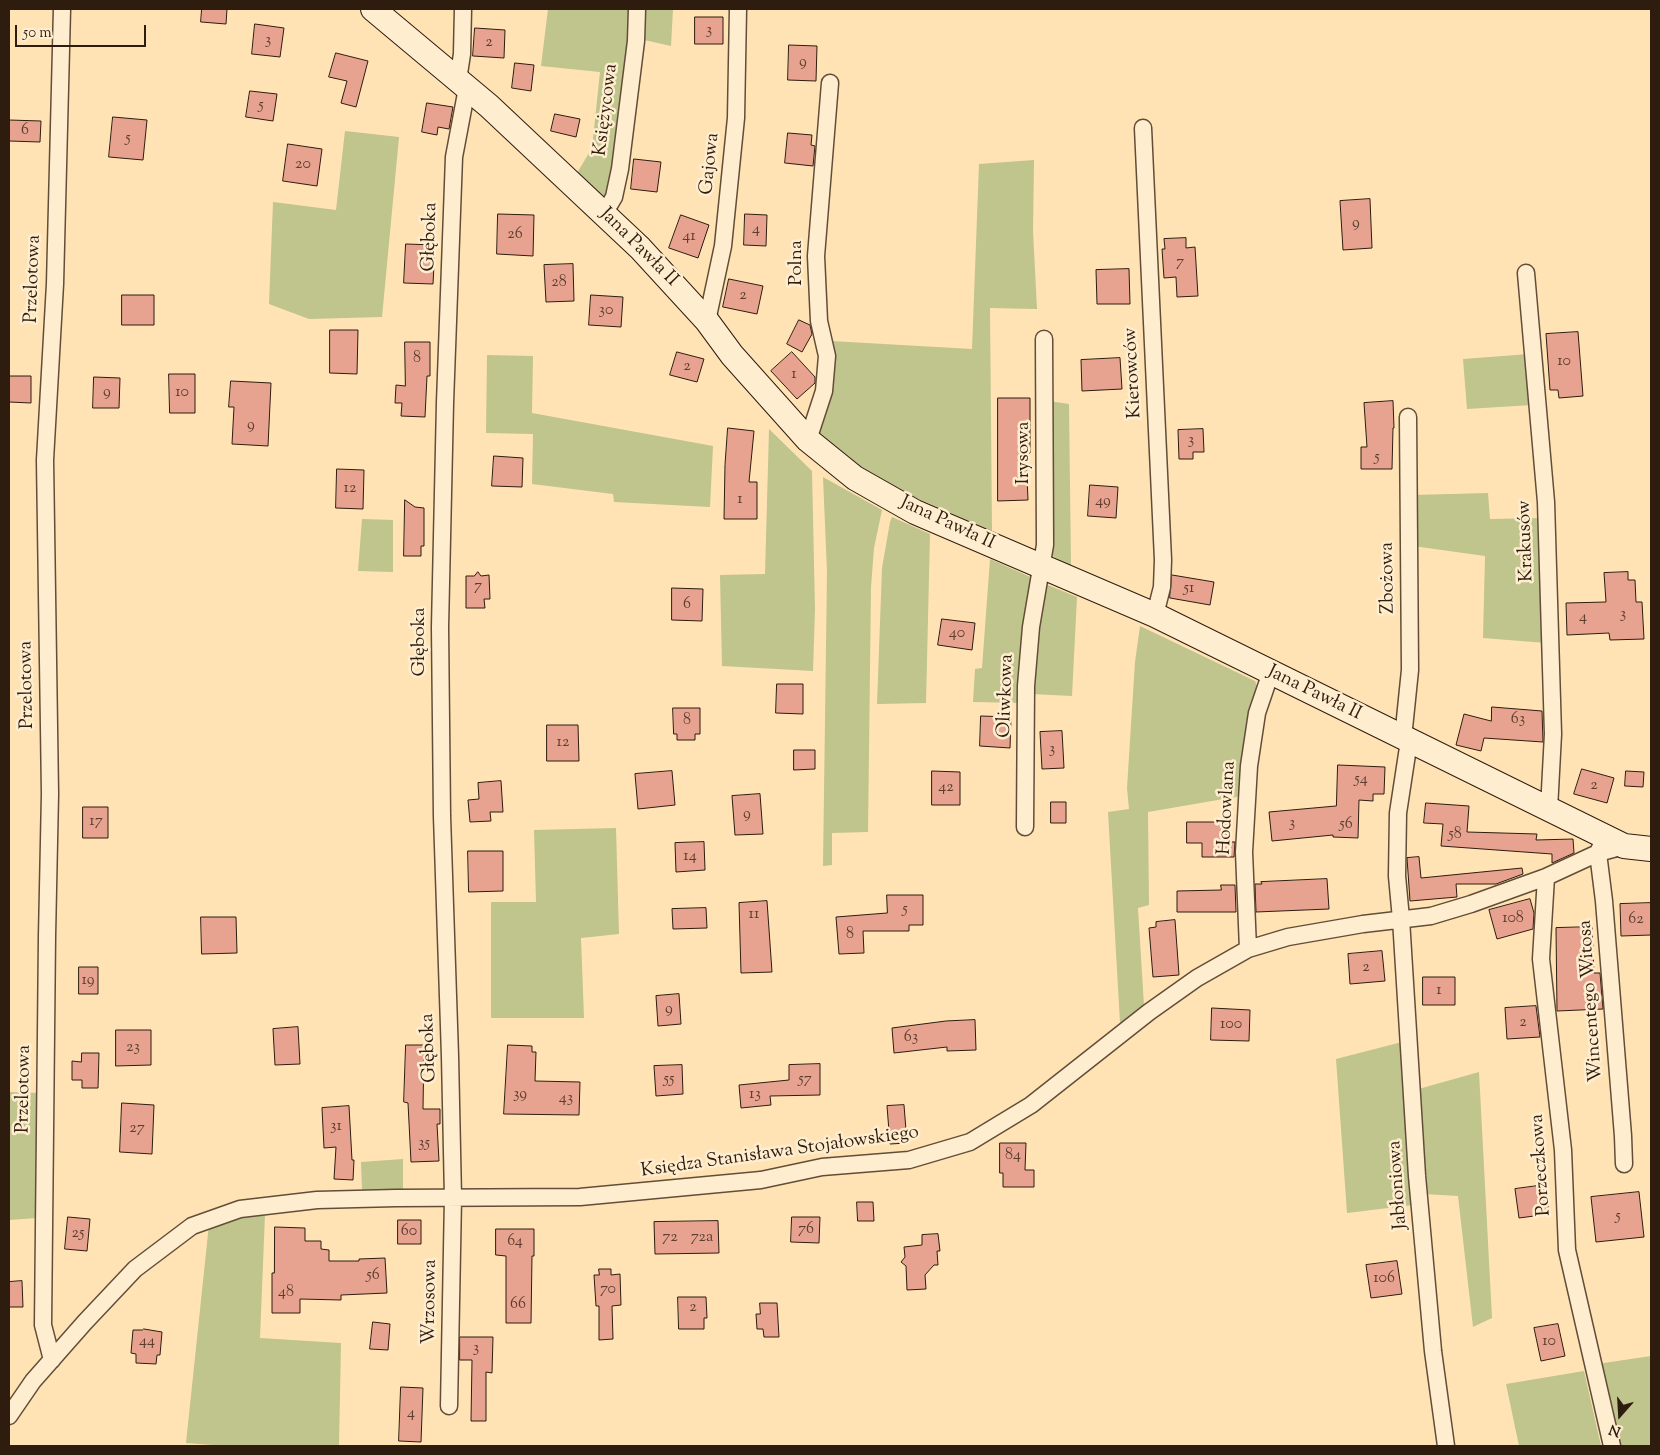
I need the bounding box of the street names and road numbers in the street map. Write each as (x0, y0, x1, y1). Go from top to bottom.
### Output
street label: Księżycowa (590, 62, 624, 158)
street label: Gajowa (696, 132, 726, 196)
street label: Głęboka (418, 202, 444, 272)
street label: Jana Pawła II (594, 204, 682, 292)
street label: Przelotowa (21, 235, 47, 323)
street label: Polna (787, 240, 809, 286)
street label: Kierowców (1120, 327, 1148, 419)
street label: Irysowa (1014, 421, 1036, 485)
street label: Jana Pawła II (896, 492, 998, 556)
street label: Krakusów (1514, 500, 1540, 582)
street label: Zbożowa (1377, 542, 1401, 614)
street label: Głęboka (410, 607, 432, 677)
street label: Przelotowa (16, 641, 40, 729)
street label: Oliwkowa (994, 654, 1020, 738)
street label: Jana Pawła II (1263, 661, 1365, 727)
street label: Hodowlana (1214, 760, 1242, 856)
street label: Wincentego Witosa (1575, 919, 1609, 1083)
street label: Głęboka (417, 1013, 443, 1083)
street label: Przelotowa (13, 1045, 37, 1133)
street label: Porzeczkowa (1527, 1113, 1557, 1217)
street label: Księdza Stanisława Stojałowskiego (640, 1122, 920, 1184)
street label: Jabłoniowa (1385, 1140, 1413, 1230)
street label: Wrzosowa (419, 1259, 443, 1345)

